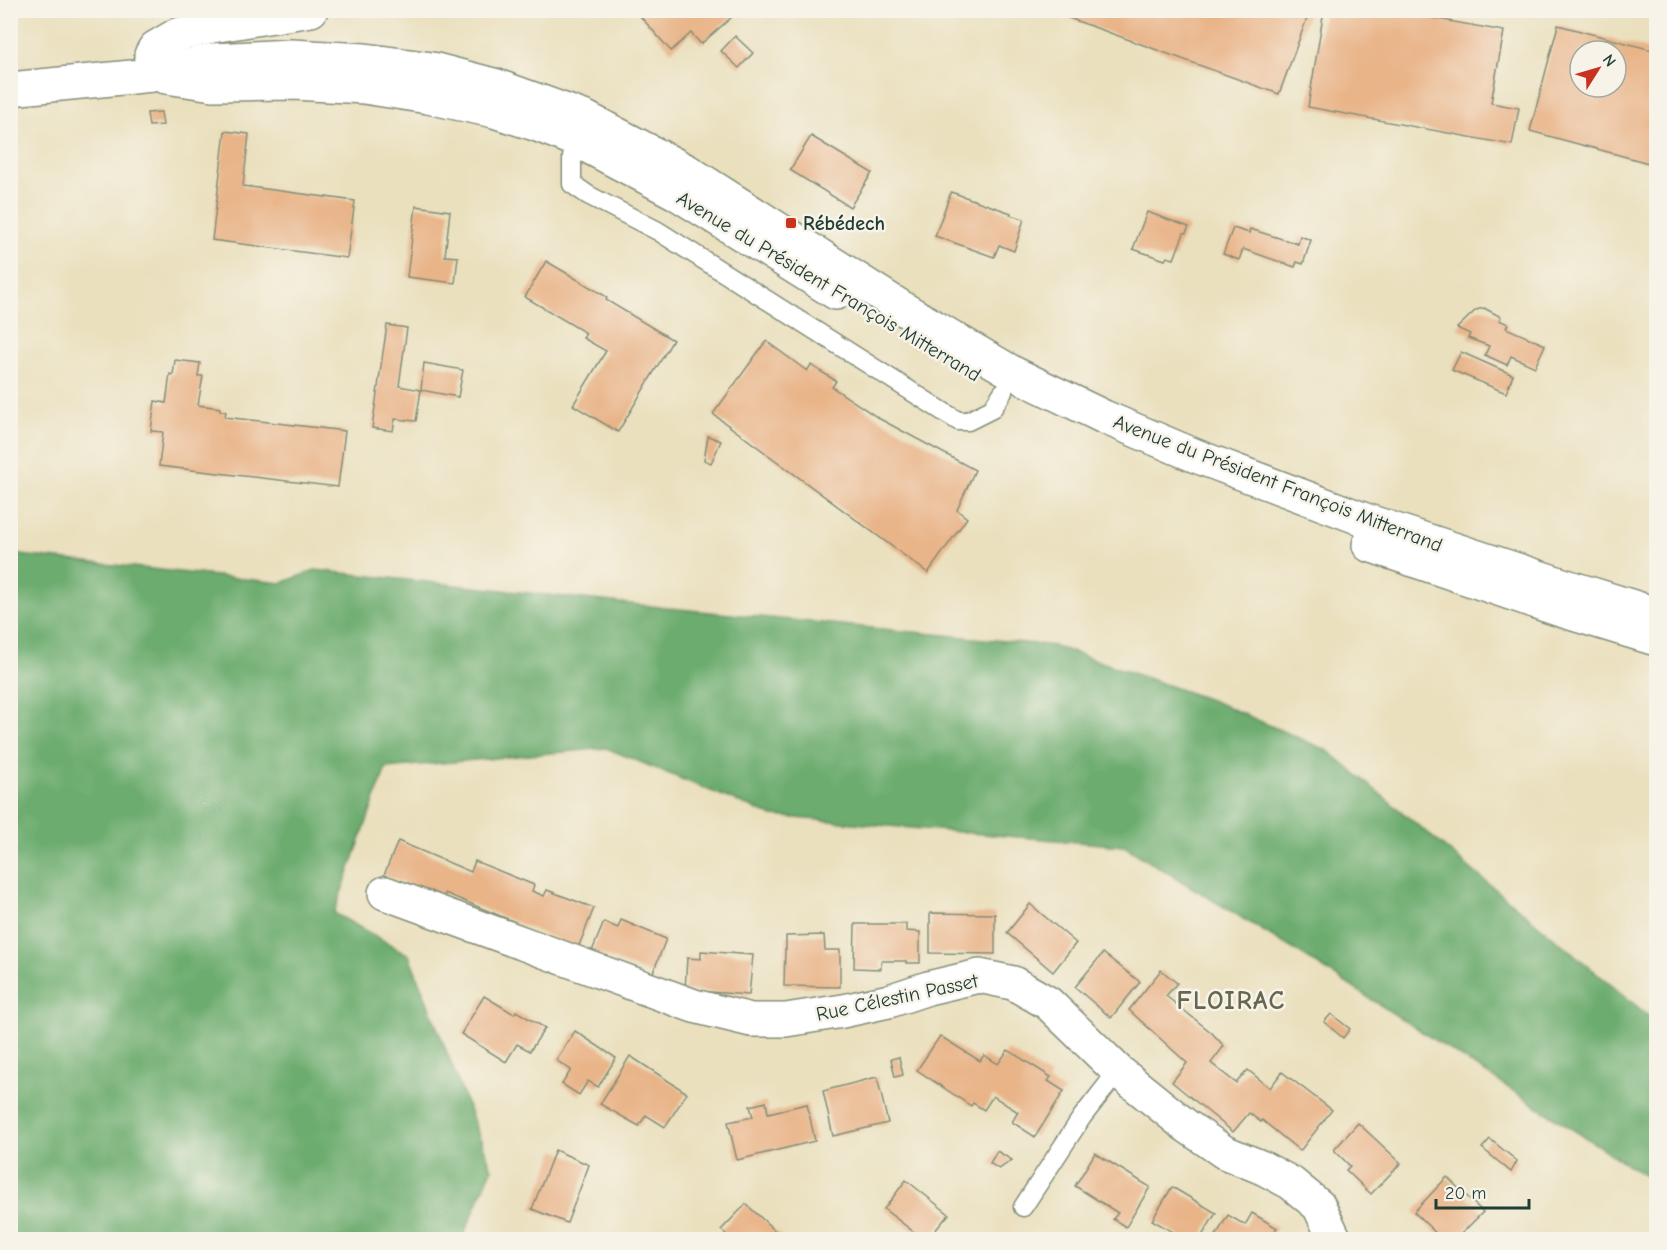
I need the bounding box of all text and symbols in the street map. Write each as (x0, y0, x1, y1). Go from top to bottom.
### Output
north arrow (1568, 39, 1628, 99)
text: N (1599, 51, 1620, 70)
street label: Avenue du Président François Mitterrand (673, 186, 985, 387)
place label: Rébédech (803, 212, 885, 235)
marker: Rébédech (784, 216, 798, 230)
street label: Avenue du Président François Mitterrand (1110, 410, 1446, 557)
street label: Rue Célestin Passet (814, 969, 981, 1026)
district label: FLOIRAC (1176, 986, 1286, 1016)
scale bar (1436, 1172, 1529, 1210)
text: 20 m (1445, 1183, 1486, 1204)

